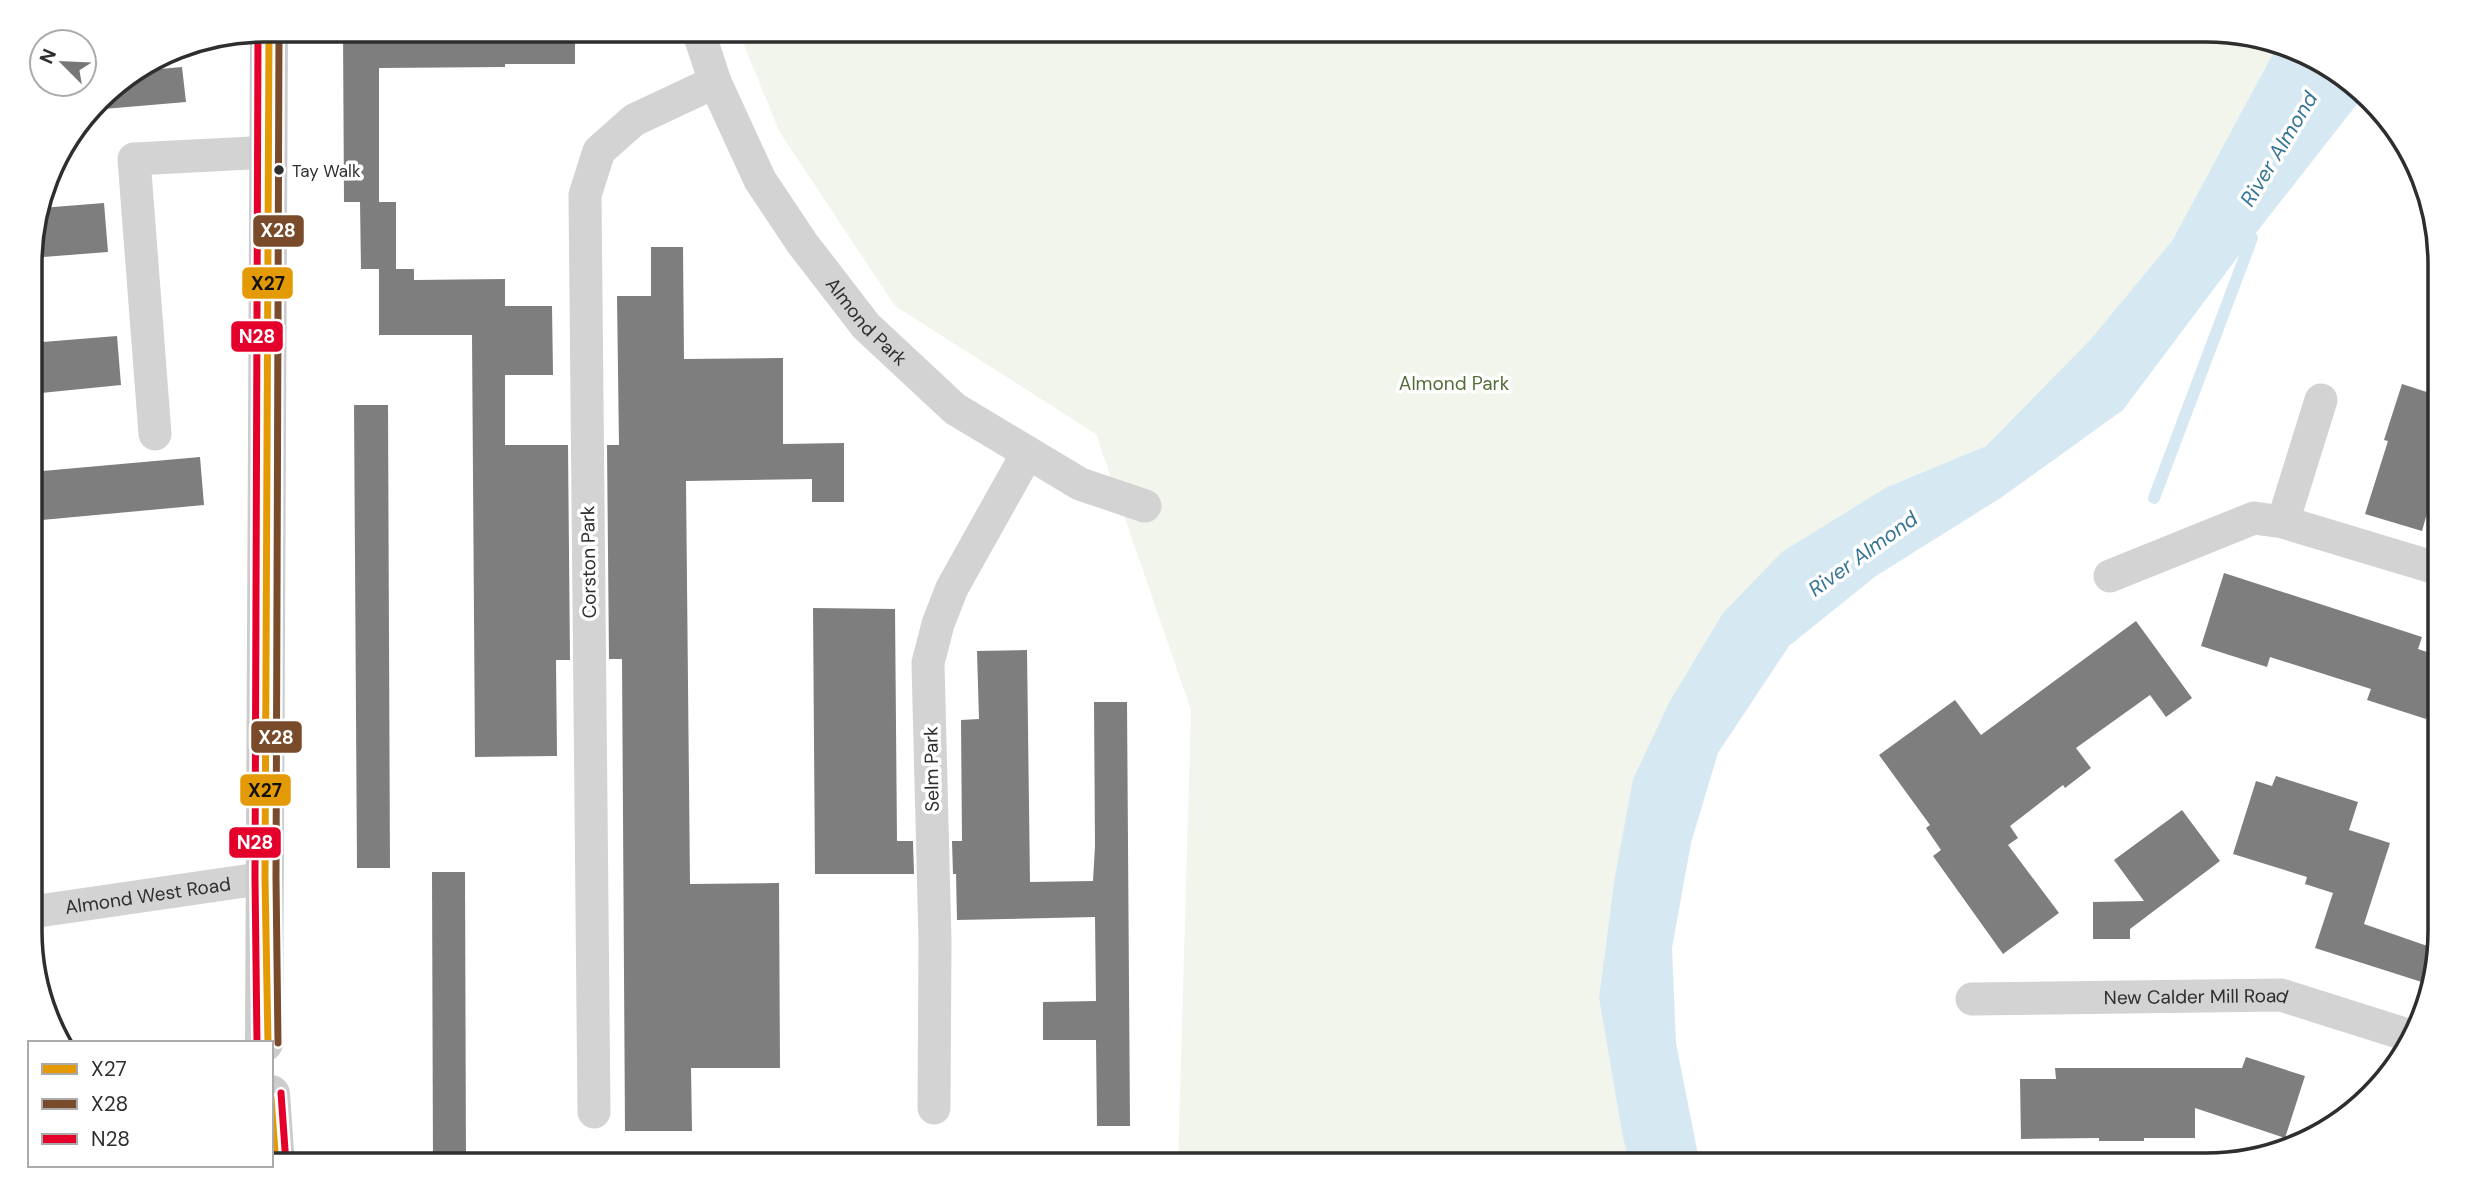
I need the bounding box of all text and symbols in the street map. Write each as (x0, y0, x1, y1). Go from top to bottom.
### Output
north arrow (28, 28, 98, 98)
text: N (34, 45, 62, 68)
water label: River Almond (2234, 86, 2325, 212)
place label: Tay Walk (292, 160, 361, 182)
marker: Tay Walk (272, 163, 286, 177)
line badge: X28 (252, 214, 305, 248)
text: X28 (260, 218, 296, 243)
line badge: X27 (241, 266, 294, 300)
text: X27 (251, 271, 285, 296)
street label: Almond Park (820, 272, 913, 371)
line badge: N28 (230, 320, 284, 353)
text: N28 (239, 324, 275, 349)
park label: Almond Park (1399, 371, 1510, 396)
water label: River Almond (1803, 504, 1924, 603)
street label: Corston Park (575, 505, 602, 619)
line badge: X28 (250, 720, 303, 754)
text: X28 (258, 725, 294, 750)
street label: Selm Park (918, 726, 945, 812)
line badge: X27 (239, 773, 292, 807)
text: X27 (248, 778, 282, 803)
line badge: N28 (228, 826, 282, 859)
text: N28 (237, 830, 273, 855)
street label: Almond West Road (63, 871, 232, 920)
street label: New Calder Mill Road (2104, 982, 2292, 1010)
legend (28, 1041, 273, 1167)
text: X27 (91, 1055, 127, 1083)
text: X28 (91, 1090, 128, 1118)
text: N28 (91, 1125, 130, 1153)

